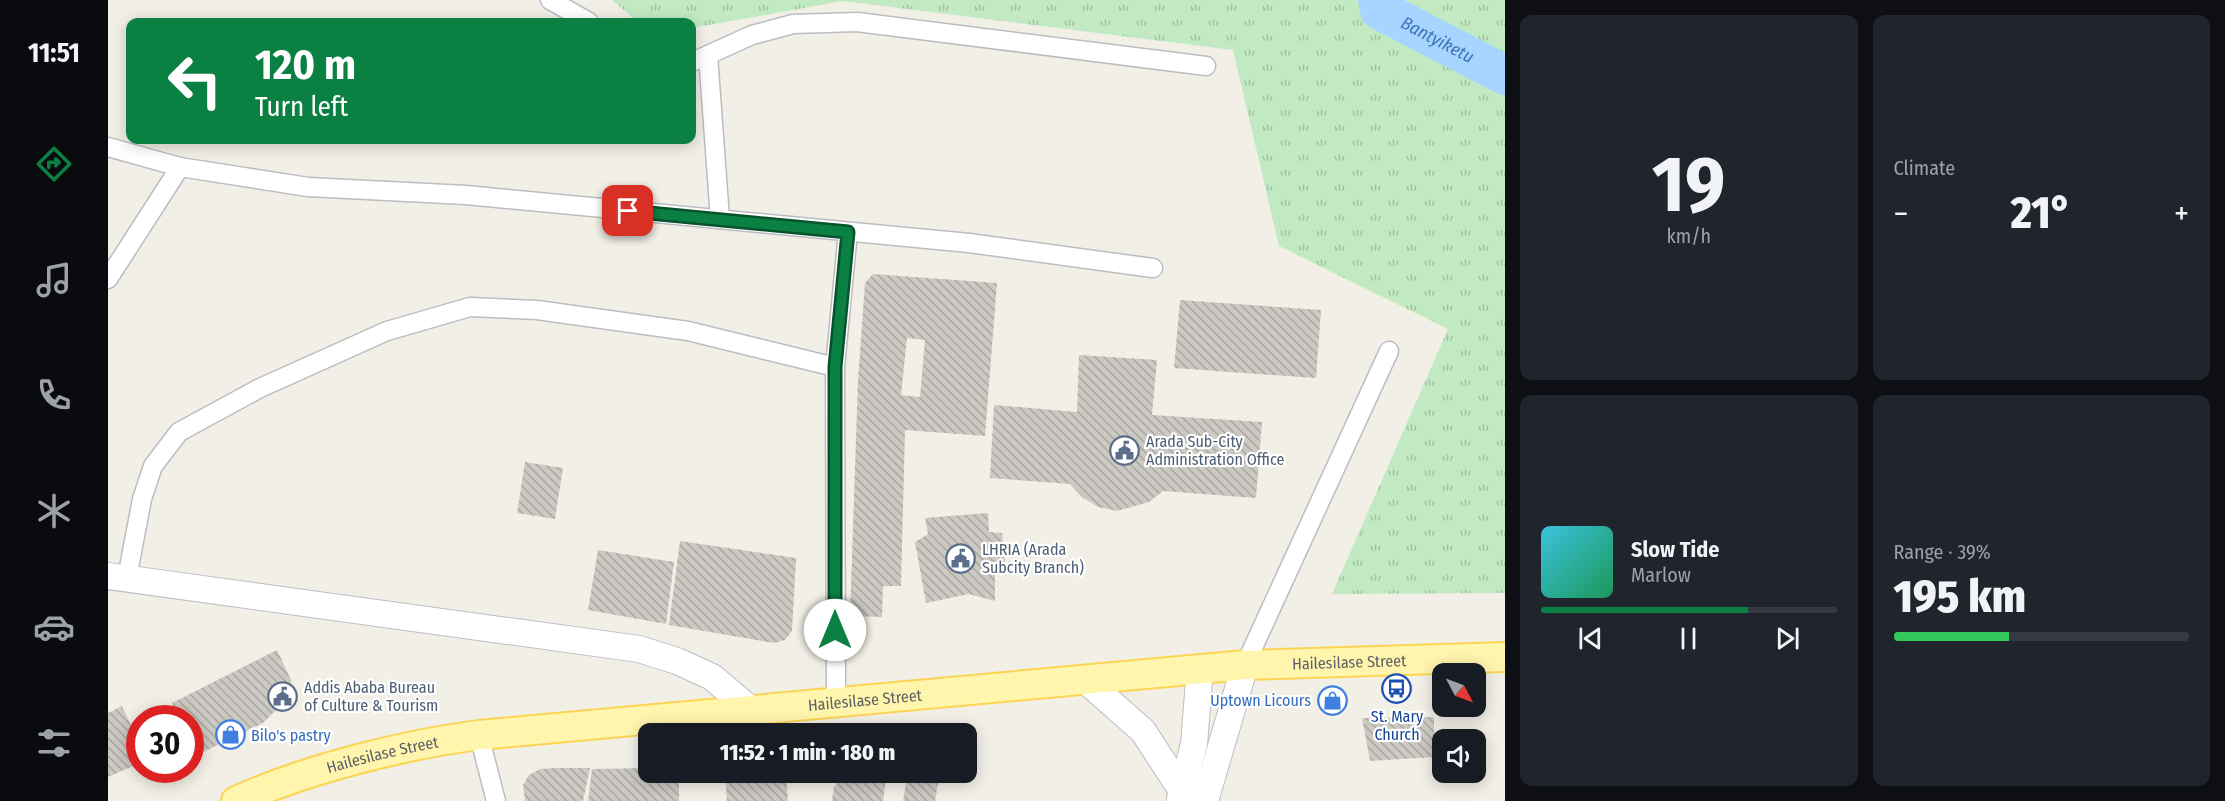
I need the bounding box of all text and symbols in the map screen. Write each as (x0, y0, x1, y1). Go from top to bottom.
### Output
water label: Bantyiketu (1397, 12, 1478, 68)
text: 11:51 (28, 37, 80, 69)
text: 120 m (255, 40, 356, 90)
icon: left (156, 42, 234, 120)
text: Turn left (255, 91, 348, 123)
text: 19 (1652, 138, 1725, 232)
icon: directions (33, 143, 75, 185)
text: Climate (1894, 156, 1955, 180)
pin (602, 185, 653, 236)
text: 21° (2011, 186, 2072, 240)
icon: arrive (611, 194, 644, 227)
text: − (1894, 194, 1908, 234)
text: + (2174, 194, 2189, 234)
text: km/h (1666, 224, 1711, 248)
icon: music (33, 259, 75, 301)
icon: phone (33, 374, 75, 416)
place label: Arada Sub-City Administration Office (1146, 432, 1285, 469)
public building icon: Arada Sub-City Administration Office (1109, 434, 1141, 466)
icon: climate (33, 490, 75, 532)
text: Slow Tide (1631, 536, 1719, 563)
place label: LHRIA (Arada Subcity Branch) (982, 540, 1084, 577)
text: Range · 39% (1894, 540, 1991, 564)
public building icon: LHRIA (Arada Subcity Branch) (945, 542, 977, 574)
text: Marlow (1631, 563, 1691, 587)
text: 195 km (1894, 570, 2026, 624)
position arrow (803, 598, 867, 662)
icon: car (33, 606, 75, 648)
icon: previous (1574, 622, 1607, 655)
icon: pause (1672, 622, 1705, 655)
icon: next (1771, 622, 1804, 655)
street label: Hailesilase Street (1292, 651, 1407, 674)
north arrow (1432, 663, 1486, 717)
map controls (1432, 663, 1486, 783)
bus stop icon: St. Mary Church (1381, 672, 1413, 704)
place label: Addis Ababa Bureau of Culture & Tourism (304, 678, 438, 715)
public building icon: Addis Ababa Bureau of Culture & Tourism (267, 680, 299, 712)
shop icon: Uptown Licours (1316, 684, 1348, 716)
street label: Hailesilase Street (807, 686, 923, 715)
place label: Uptown Licours (1210, 691, 1311, 710)
speed limit sign: 30 (126, 705, 204, 783)
place label: St. Mary Church (1371, 707, 1424, 744)
shop icon: Bilo's pastry (214, 719, 246, 751)
icon: filters (33, 722, 75, 764)
place label: Bilo's pastry (251, 726, 332, 745)
button: sound (1432, 729, 1486, 783)
street label: Hailesilase Street (324, 732, 441, 777)
text: 11:52 · 1 min · 180 m (720, 739, 895, 766)

